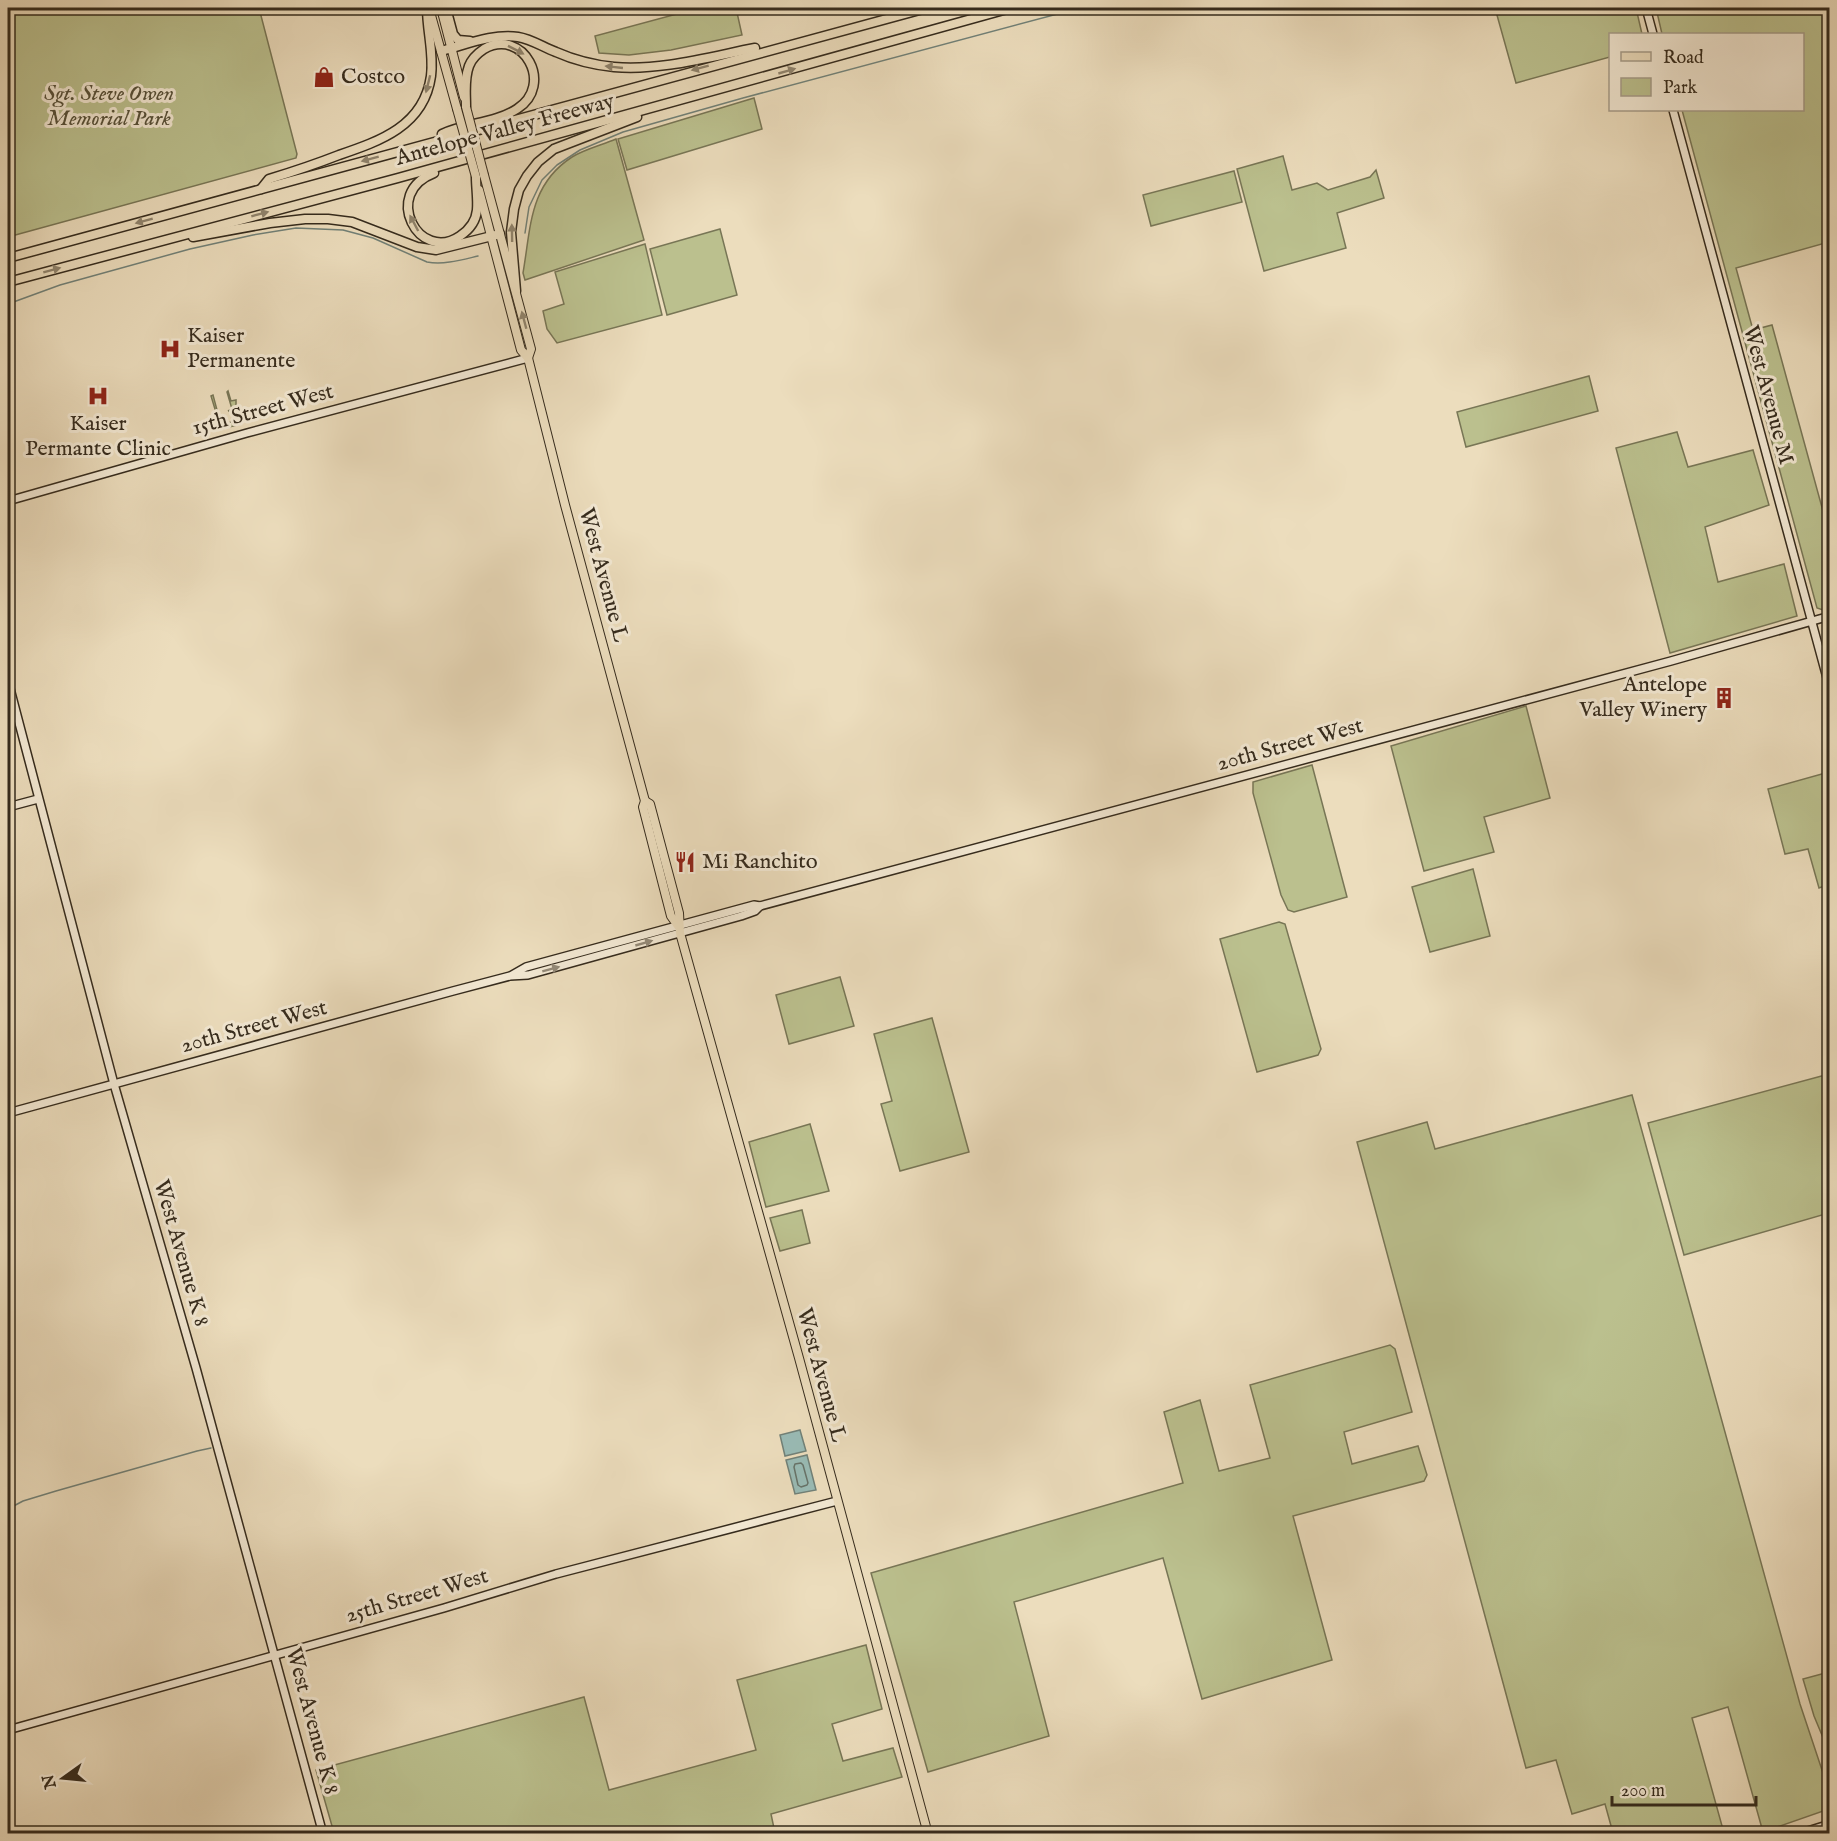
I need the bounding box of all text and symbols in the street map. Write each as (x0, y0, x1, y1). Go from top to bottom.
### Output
legend (1609, 33, 1804, 111)
one-way arrow (507, 45, 524, 55)
text: Road (1663, 47, 1704, 70)
one-way arrow (605, 62, 624, 72)
place label: Costco (341, 63, 405, 91)
one-way arrow (691, 64, 709, 73)
shop icon: Costco (312, 65, 336, 89)
one-way arrow (778, 65, 796, 75)
one-way arrow (423, 74, 433, 93)
text: Park (1663, 77, 1698, 100)
park label: Sgt. Steve Owen Memorial Park (44, 80, 174, 133)
street label: Antelope Valley Freeway (392, 87, 618, 173)
one-way arrow (361, 155, 379, 164)
one-way arrow (251, 209, 269, 219)
one-way arrow (409, 214, 419, 231)
one-way arrow (135, 217, 153, 226)
one-way arrow (508, 223, 517, 242)
one-way arrow (44, 265, 62, 274)
one-way arrow (518, 311, 528, 329)
place label: Kaiser Permanente (187, 322, 295, 375)
street label: West Avenue M (1736, 322, 1800, 468)
hospital icon: Kaiser Permanente (158, 337, 182, 361)
street label: 15th Street West (189, 378, 337, 442)
hospital icon: Kaiser Permante Clinic (86, 384, 110, 408)
place label: Kaiser Permante Clinic (25, 410, 171, 463)
street label: West Avenue L (572, 505, 634, 645)
place label: Antelope Valley Winery (1578, 671, 1707, 724)
building icon: Antelope Valley Winery (1712, 686, 1736, 710)
street label: 20th Street West (1214, 712, 1366, 778)
place label: Mi Ranchito (702, 848, 818, 876)
restaurant icon: Mi Ranchito (673, 850, 697, 874)
one-way arrow (635, 938, 653, 947)
one-way arrow (542, 964, 560, 973)
street label: 20th Street West (178, 994, 330, 1060)
street label: West Avenue K 8 (147, 1176, 215, 1330)
street label: West Avenue L (790, 1305, 852, 1445)
street label: 25th Street West (342, 1562, 492, 1630)
street label: West Avenue K 8 (279, 1644, 345, 1798)
north arrow (33, 1748, 93, 1808)
scale bar (1612, 1769, 1756, 1807)
text: N (39, 1772, 62, 1792)
text: 200 m (1621, 1780, 1665, 1803)

